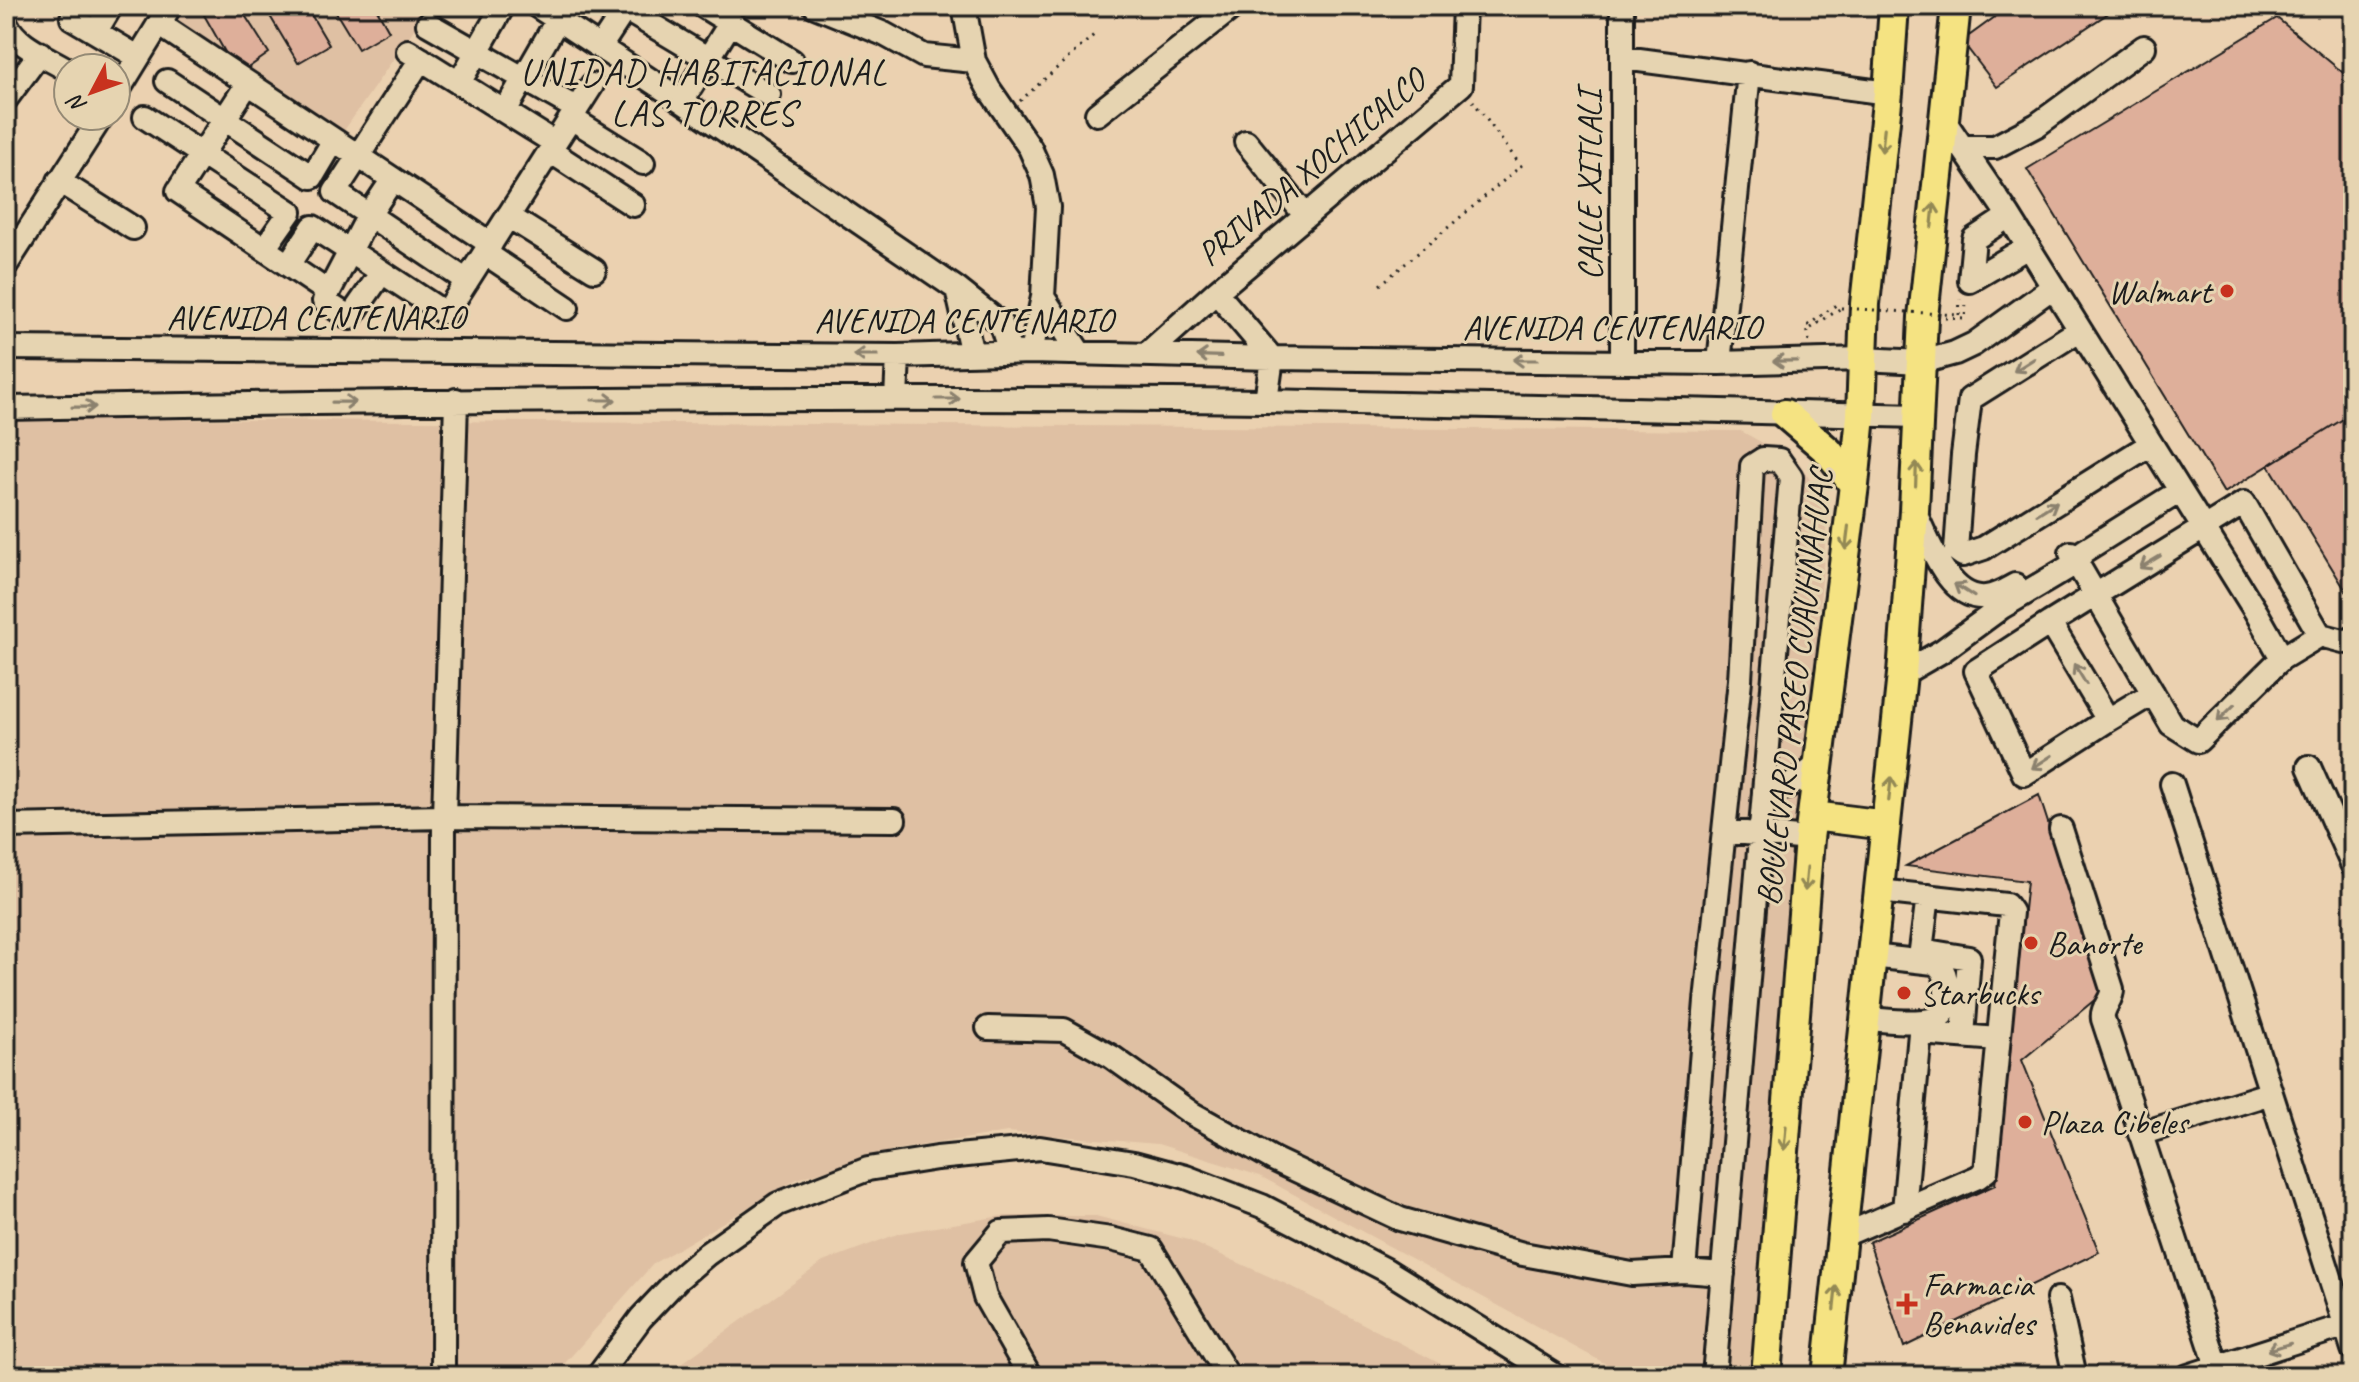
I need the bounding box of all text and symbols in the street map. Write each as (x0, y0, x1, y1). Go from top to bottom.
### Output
district label: UNIDAD HABITACIONAL LAS TORRES (520, 49, 888, 136)
north arrow (52, 52, 132, 132)
street label: PRIVADA XOCHICALCO (1188, 56, 1437, 275)
street label: CALLE XITLALI (1568, 82, 1611, 280)
text: N (60, 88, 93, 119)
one-way arrow (1876, 126, 1891, 152)
one-way arrow (1926, 202, 1941, 229)
place label: Walmart (2108, 270, 2215, 313)
marker: Walmart (2218, 282, 2236, 300)
street label: AVENIDA CENTENARIO (167, 296, 468, 339)
street label: AVENIDA CENTENARIO (815, 299, 1116, 342)
street label: AVENIDA CENTENARIO (1463, 306, 1764, 349)
one-way arrow (853, 347, 880, 363)
one-way arrow (1196, 349, 1223, 364)
one-way arrow (1512, 352, 1539, 368)
one-way arrow (1772, 354, 1799, 369)
one-way arrow (2013, 357, 2036, 373)
one-way arrow (590, 392, 617, 408)
one-way arrow (934, 392, 961, 407)
one-way arrow (330, 394, 357, 410)
one-way arrow (70, 399, 97, 414)
street label: BOULEVARD PASEO CUAUHNÁHUAC (1746, 462, 1843, 908)
one-way arrow (1909, 462, 1924, 488)
one-way arrow (2036, 500, 2058, 517)
one-way arrow (1839, 525, 1854, 550)
one-way arrow (2139, 554, 2161, 570)
one-way arrow (1953, 581, 1975, 598)
one-way arrow (2072, 663, 2088, 686)
one-way arrow (2217, 703, 2236, 722)
one-way arrow (2031, 754, 2054, 770)
one-way arrow (1882, 776, 1897, 803)
one-way arrow (1798, 865, 1813, 892)
place label: Banorte (2047, 922, 2143, 965)
marker: Banorte (2022, 934, 2040, 952)
place label: Starbucks (1920, 972, 2042, 1015)
marker: Starbucks (1895, 984, 1913, 1002)
place label: Plaza Cibeles (2041, 1101, 2190, 1144)
marker: Plaza Cibeles (2016, 1113, 2034, 1131)
one-way arrow (1777, 1124, 1792, 1151)
place label: Farmacia Benavides (1923, 1263, 2038, 1345)
one-way arrow (1828, 1286, 1843, 1312)
marker: Farmacia Benavides (1898, 1295, 1916, 1313)
one-way arrow (2266, 1340, 2292, 1355)

